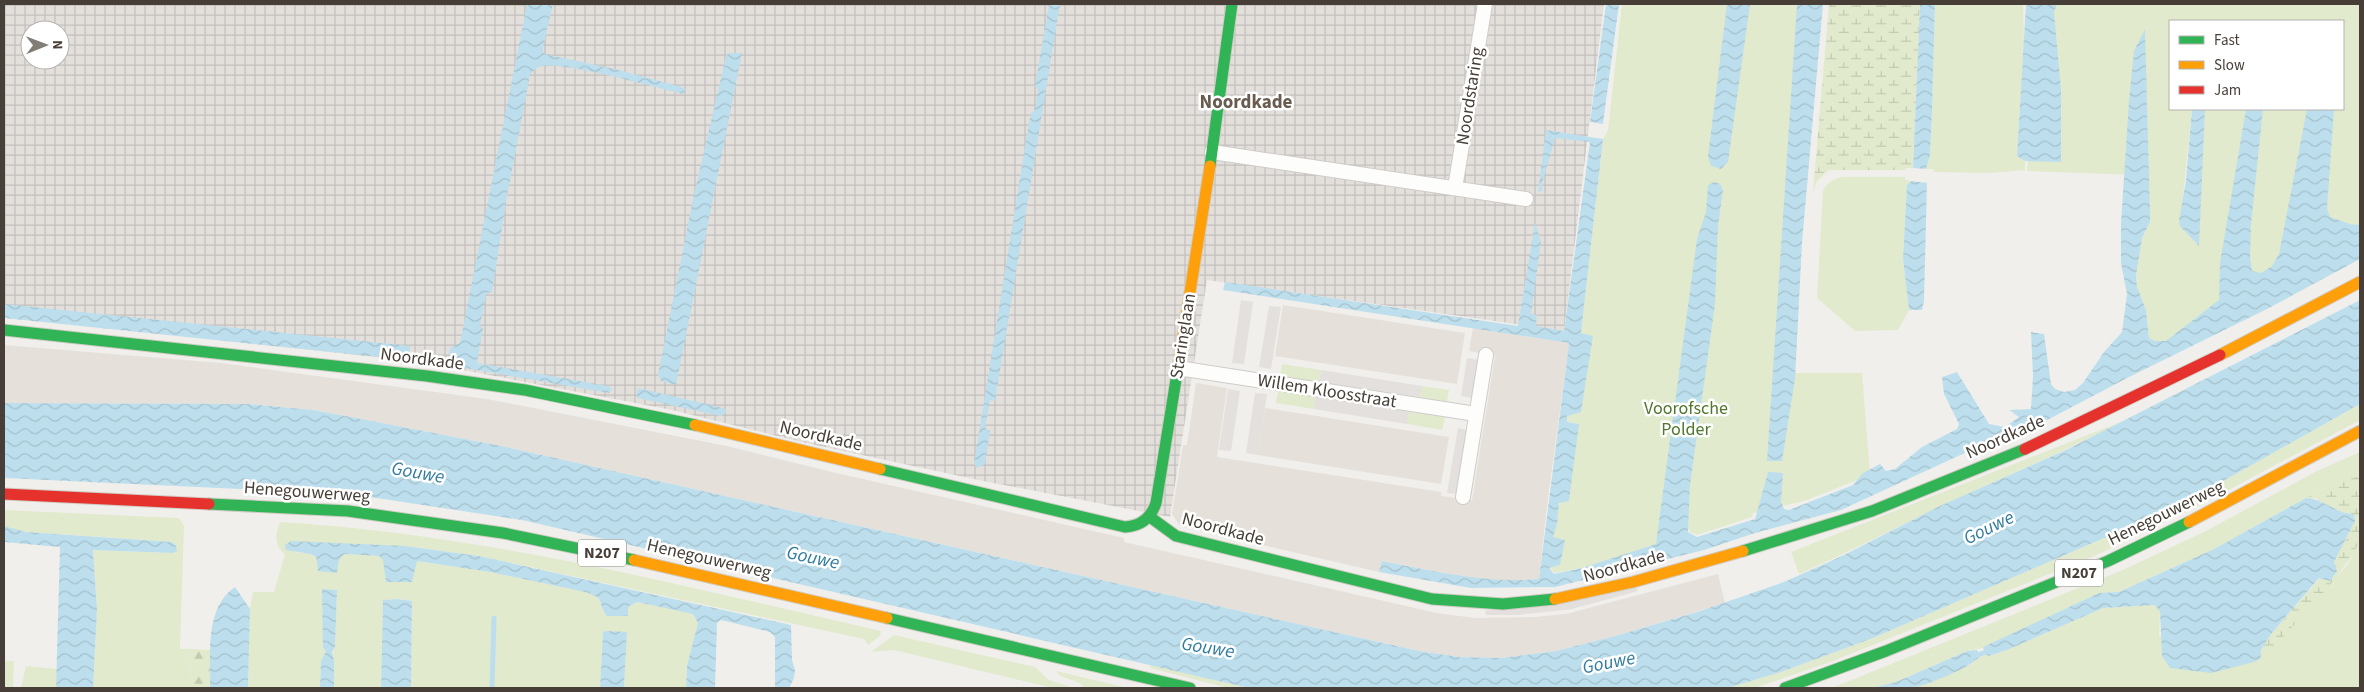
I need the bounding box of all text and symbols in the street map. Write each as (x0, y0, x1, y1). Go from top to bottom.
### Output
north arrow (20, 20, 70, 70)
legend (2169, 20, 2344, 110)
text: Fast (2214, 30, 2240, 51)
text: N (47, 40, 67, 50)
street label: Noordstaring (1450, 45, 1490, 147)
text: Slow (2214, 55, 2245, 76)
text: Jam (2214, 80, 2241, 101)
district label: Noordkade (1200, 89, 1293, 116)
street label: Staringlaan (1164, 292, 1202, 380)
street label: Noordkade (379, 341, 465, 377)
street label: Willem Kloosstraat (1256, 368, 1398, 414)
park label: Voorofsche Polder (1644, 396, 1728, 442)
street label: Noordkade (1962, 408, 2048, 465)
street label: Noordkade (777, 414, 865, 458)
water label: Gouwe (389, 455, 447, 491)
street label: Henegouwerweg (2104, 474, 2228, 552)
street label: Henegouwerweg (243, 475, 371, 509)
water label: Gouwe (1959, 504, 2019, 552)
street label: Noordkade (1179, 506, 1267, 552)
street label: Henegouwerweg (644, 533, 774, 585)
water label: Gouwe (784, 539, 842, 577)
road number: N207 (578, 540, 626, 566)
street label: Noordkade (1580, 543, 1668, 589)
road number: N207 (2055, 560, 2103, 586)
water label: Gouwe (1180, 630, 1236, 666)
water label: Gouwe (1580, 645, 1638, 681)

